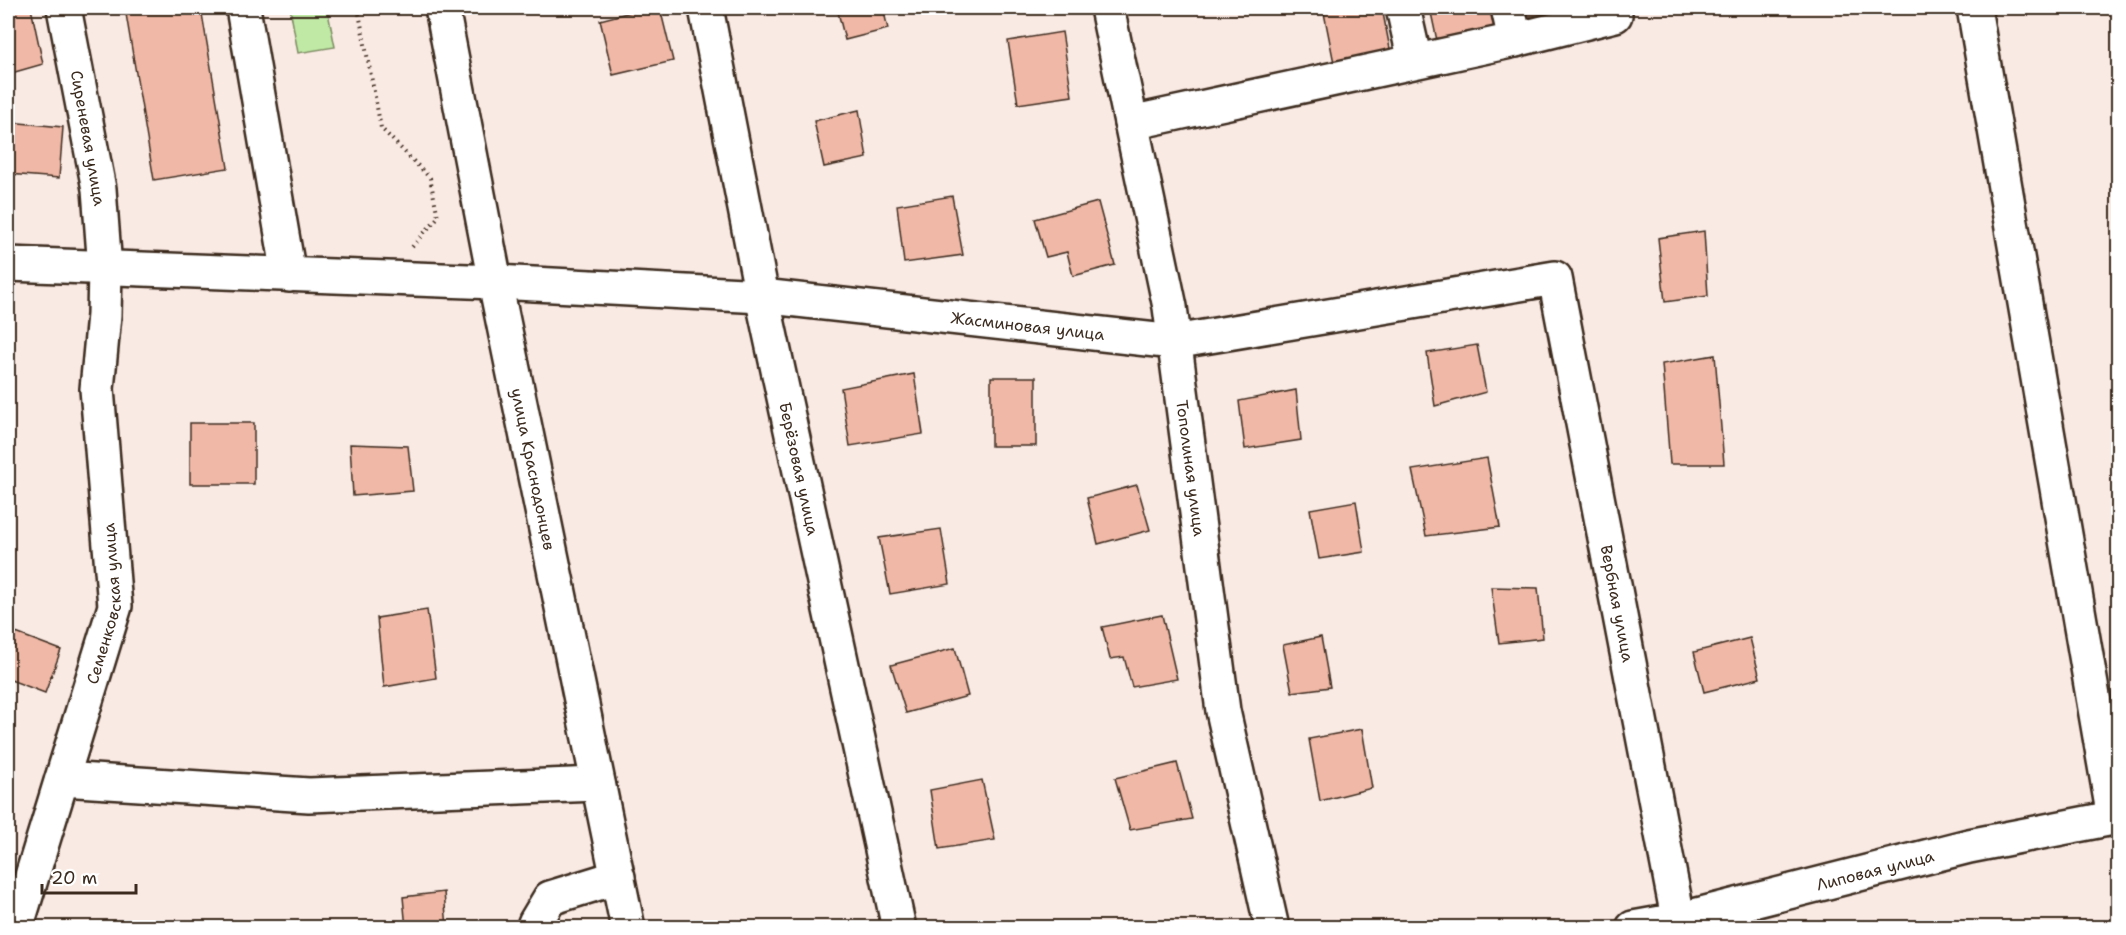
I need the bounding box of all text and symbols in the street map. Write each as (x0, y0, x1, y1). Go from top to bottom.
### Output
street label: Сиреневая улица (66, 69, 110, 207)
street label: Жасминовая улица (950, 307, 1106, 345)
street label: улица Краснодонцев (507, 386, 560, 552)
street label: Тополиная улица (1172, 399, 1210, 538)
street label: Берёзовая улица (775, 400, 824, 537)
street label: Семенковская улица (81, 522, 126, 687)
street label: Вербная улица (1596, 543, 1639, 664)
street label: Липовая улица (1814, 845, 1936, 895)
scale bar (42, 857, 136, 895)
text: 20 m (51, 866, 97, 890)

